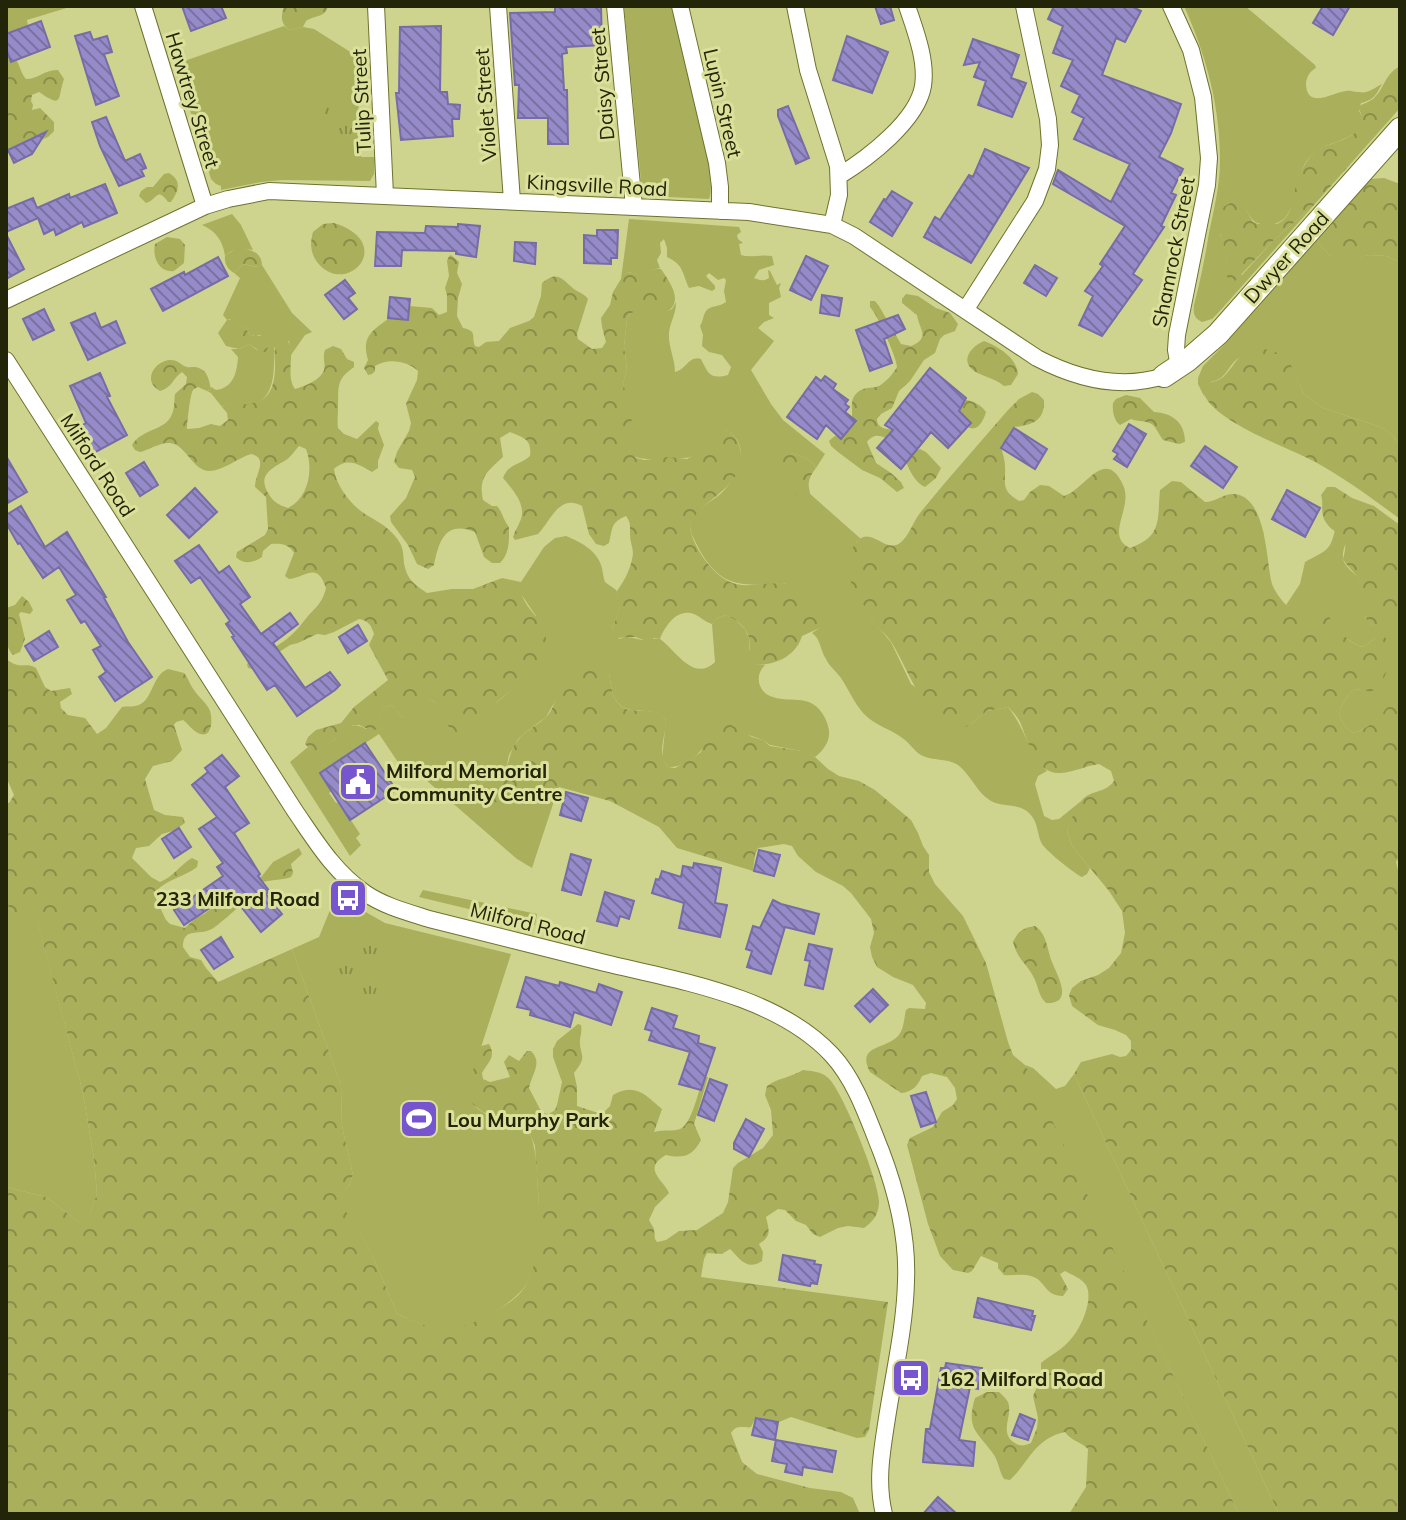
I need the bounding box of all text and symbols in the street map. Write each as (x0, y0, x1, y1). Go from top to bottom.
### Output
street label: Daisy Street (585, 27, 619, 141)
street label: Hawtrey Street (160, 29, 226, 171)
street label: Lupin Street (698, 46, 748, 160)
street label: Tulip Street (346, 48, 376, 154)
street label: Violet Street (469, 48, 501, 162)
street label: Kingsville Road (526, 169, 668, 201)
street label: Shamrock Street (1146, 175, 1200, 329)
street label: Dwyer Road (1238, 206, 1334, 308)
street label: Milford Road (55, 409, 141, 521)
place label: Milford Memorial Community Centre (386, 758, 562, 806)
public building icon: Milford Memorial Community Centre (337, 761, 379, 803)
bus stop icon: 233 Milford Road (327, 877, 369, 919)
place label: 233 Milford Road (156, 886, 320, 911)
street label: Milford Road (468, 897, 588, 949)
sports icon: Lou Murphy Park (398, 1098, 440, 1140)
place label: Lou Murphy Park (447, 1107, 610, 1132)
bus stop icon: 162 Milford Road (890, 1357, 932, 1399)
place label: 162 Milford Road (939, 1366, 1103, 1391)

